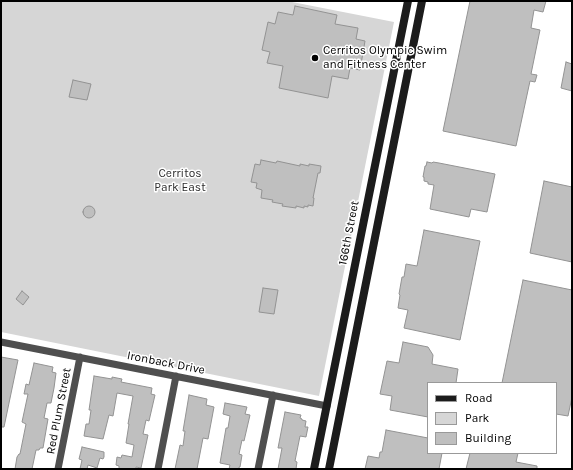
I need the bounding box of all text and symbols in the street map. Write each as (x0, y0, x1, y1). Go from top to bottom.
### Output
place label: Cerritos Olympic Swim and Fitness Center (323, 44, 447, 72)
marker: Cerritos Olympic Swim and Fitness Center (310, 53, 320, 63)
park label: Cerritos Park East (154, 167, 206, 195)
street label: 166th Street (336, 200, 362, 266)
street label: Ironback Drive (126, 348, 206, 378)
street label: Red Plum Street (44, 367, 74, 455)
legend (427, 382, 557, 454)
text: Road (465, 391, 493, 405)
text: Park (465, 411, 489, 425)
text: Building (465, 431, 511, 445)

